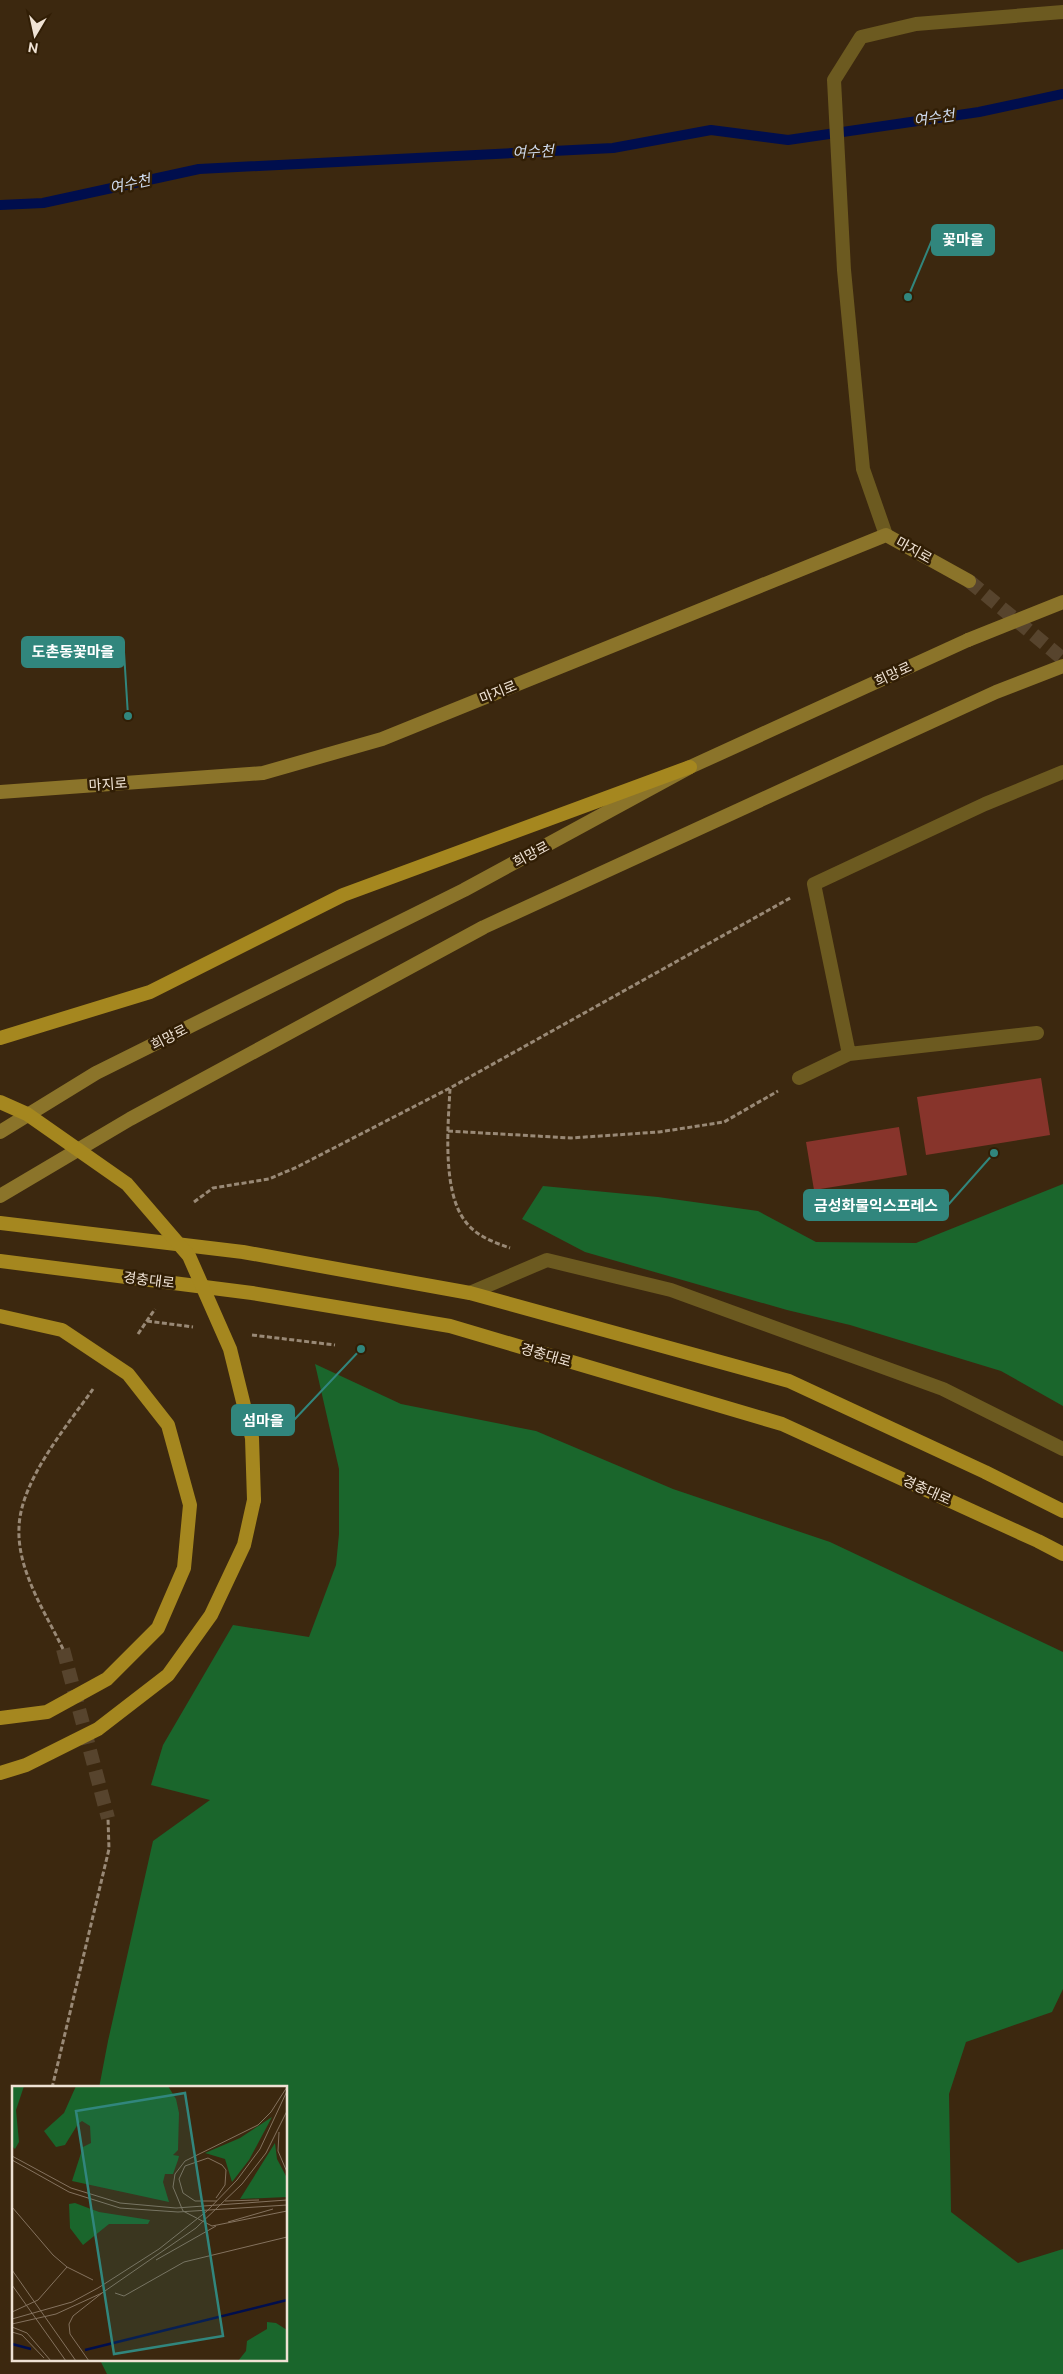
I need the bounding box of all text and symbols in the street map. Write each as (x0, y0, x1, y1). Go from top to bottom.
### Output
north arrow (10, 10, 60, 60)
text: N (27, 39, 39, 57)
water label: 여수천 (912, 106, 958, 129)
water label: 여수천 (512, 142, 556, 161)
water label: 여수천 (108, 170, 154, 196)
callout: 꽃마을 (932, 225, 994, 255)
text: 꽃마을 (942, 231, 984, 248)
street label: 마지로 (893, 534, 935, 566)
callout: 도촌동꽃마을 (22, 637, 124, 667)
text: 도촌동꽃마을 (32, 643, 115, 660)
street label: 희망로 (872, 659, 914, 689)
street label: 마지로 (477, 677, 519, 707)
street label: 마지로 (88, 775, 128, 793)
street label: 희망로 (510, 838, 552, 870)
street label: 희망로 (148, 1021, 190, 1053)
callout: 금성화물익스프레스 (804, 1190, 948, 1220)
text: 금성화물익스프레스 (814, 1197, 938, 1214)
street label: 경충대로 (122, 1269, 176, 1291)
street label: 경충대로 (519, 1340, 573, 1370)
callout: 섬마을 (232, 1405, 294, 1435)
text: 섬마을 (242, 1412, 284, 1429)
street label: 경충대로 (900, 1472, 954, 1508)
inset map (12, 2086, 288, 2362)

